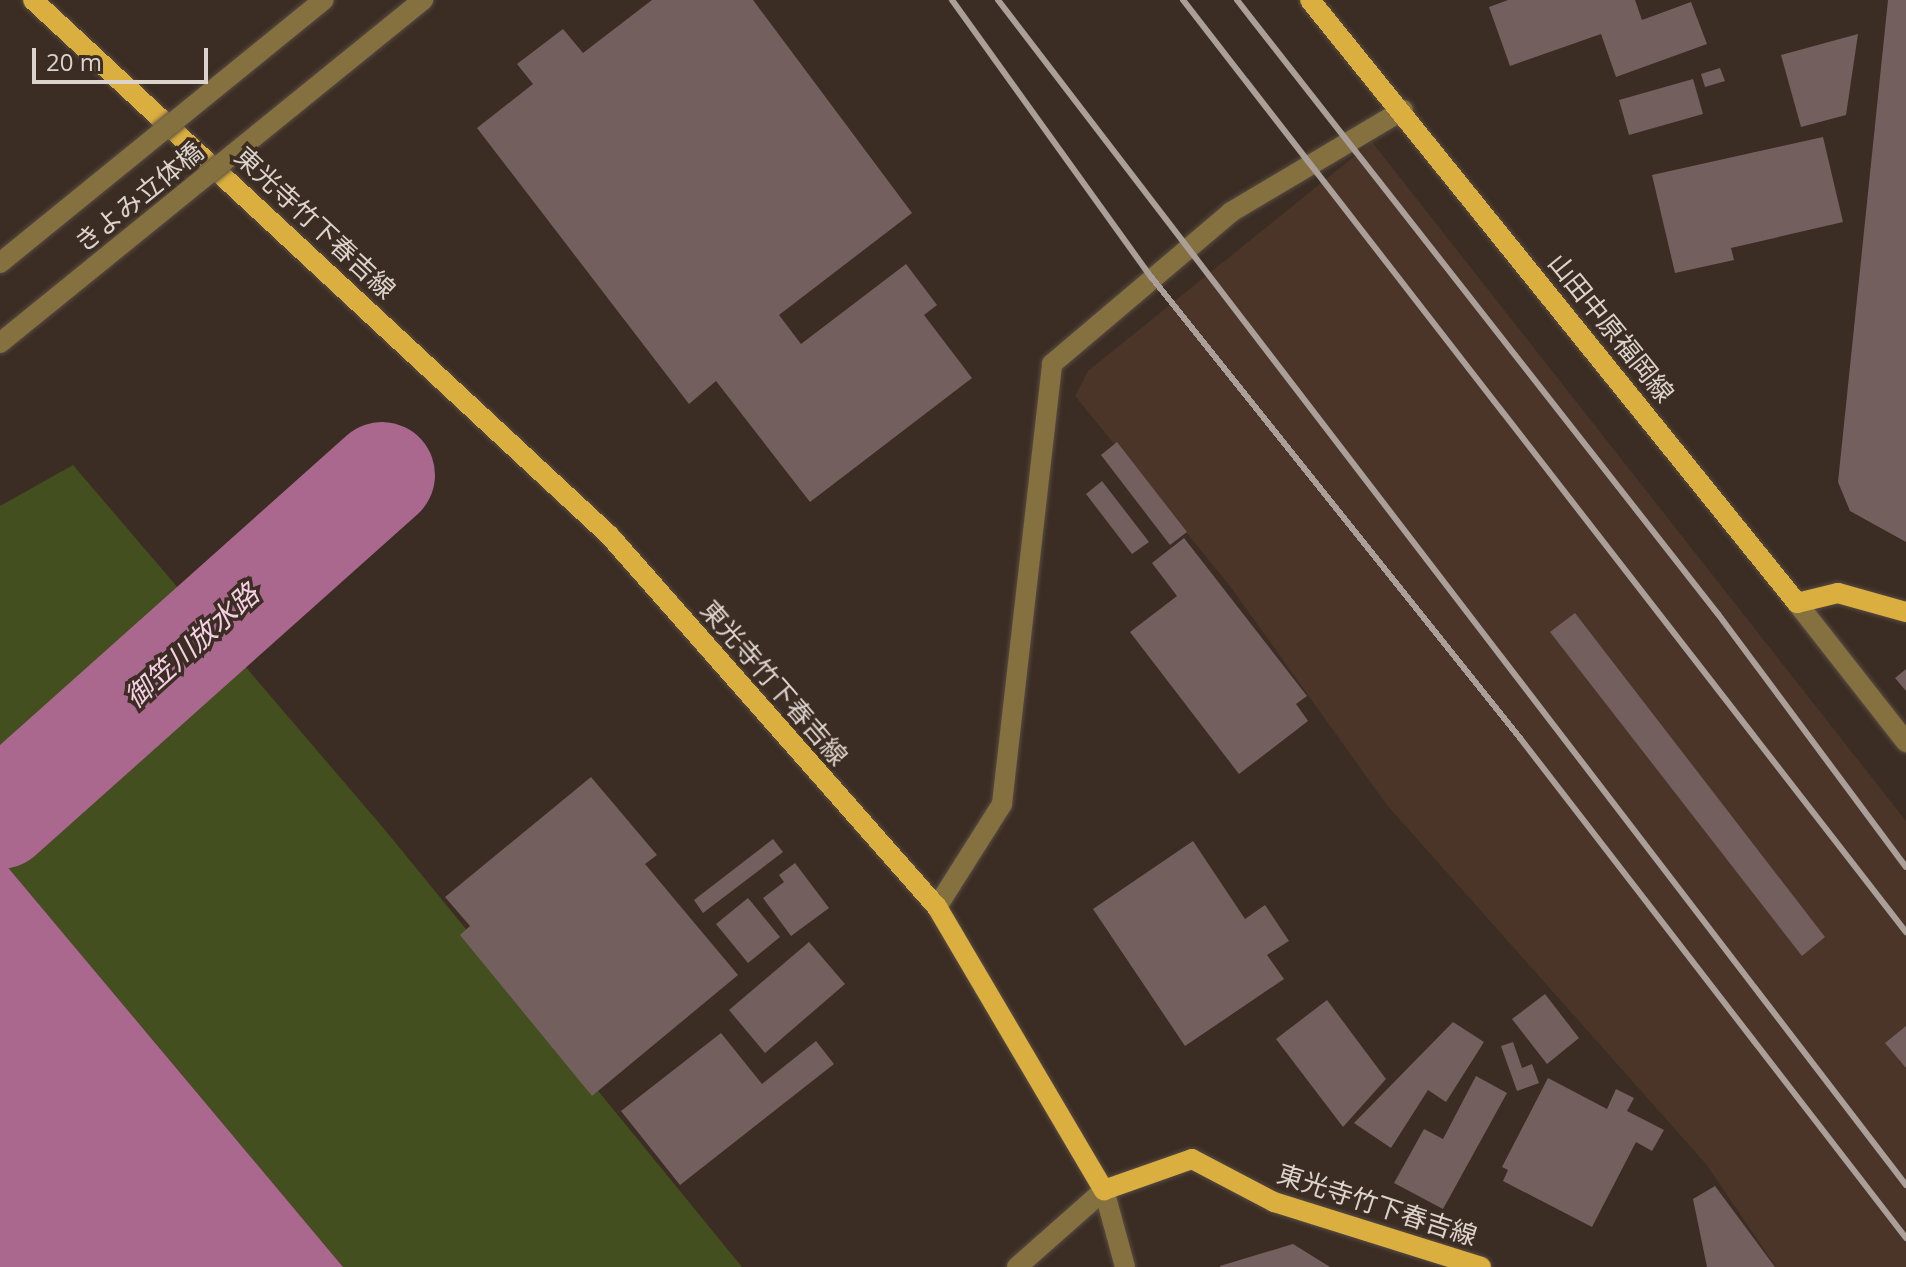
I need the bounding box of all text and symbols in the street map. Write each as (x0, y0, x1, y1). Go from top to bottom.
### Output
scale bar (36, 32, 212, 82)
text: 20 m (46, 45, 102, 78)
street label: きよみ立体橋 (69, 136, 209, 258)
street label: 東光寺竹下春吉線 (228, 141, 402, 305)
street label: 山田中原福岡線 (1542, 247, 1680, 409)
water label: 御笠川放水路 (117, 576, 265, 714)
street label: 東光寺竹下春吉線 (694, 594, 854, 772)
street label: 東光寺竹下春吉線 (1273, 1158, 1481, 1252)

